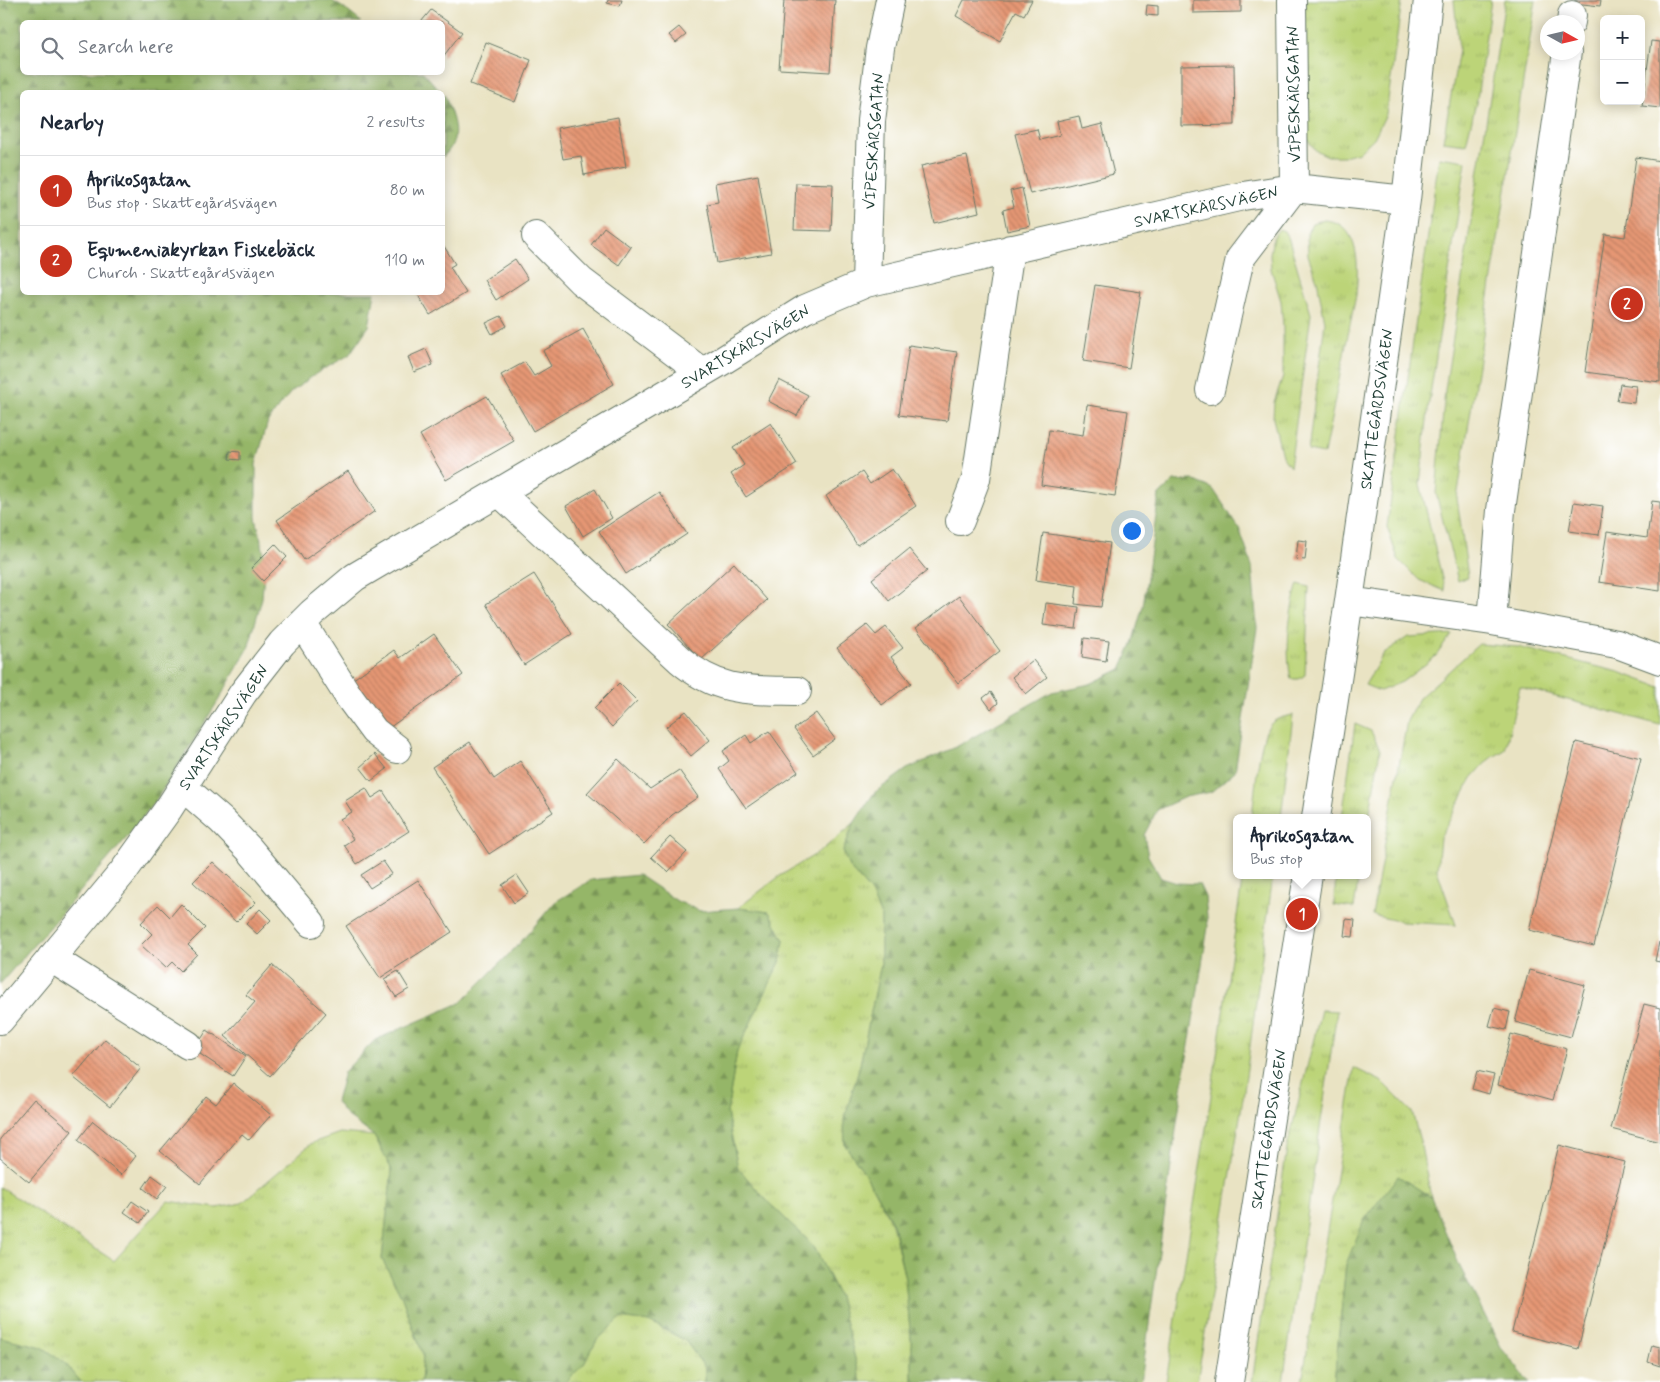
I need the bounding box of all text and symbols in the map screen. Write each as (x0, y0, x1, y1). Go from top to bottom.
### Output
north arrow (1540, 15, 1585, 60)
map controls (1600, 15, 1645, 105)
button: + (1600, 15, 1645, 60)
search box (20, 20, 445, 75)
street label: VIPESKÄRSGATAN (1283, 25, 1306, 163)
icon: search (38, 34, 66, 62)
text: Search here (78, 35, 174, 60)
button: − (1600, 60, 1645, 105)
street label: VIPESKÄRSGATAN (859, 72, 890, 210)
text: Nearby (40, 109, 104, 137)
text: 2 results (367, 112, 425, 133)
text: Aprikosgatan (87, 168, 191, 193)
text: 1 (52, 180, 60, 201)
text: 80 m (390, 180, 425, 201)
street label: SVARTSKÄRSVÄGEN (1132, 182, 1280, 233)
text: Bus stop · Skattegårdsvägen (87, 193, 277, 214)
text: Equmeniakyrkan Fiskebäck (87, 238, 315, 263)
text: 2 (52, 250, 60, 271)
text: 110 m (384, 250, 425, 271)
text: Church · Skattegårdsvägen (87, 263, 275, 284)
pin: 2 (1611, 285, 1643, 323)
street label: SVARTSKÄRSVÄGEN (677, 300, 814, 394)
street label: SKATTEGÅRDSVÄGEN (1356, 328, 1399, 491)
your location (1119, 518, 1145, 544)
street label: SVARTSKÄRSVÄGEN (174, 661, 274, 795)
popup (1233, 814, 1371, 879)
text: Aprikosgatan (1250, 824, 1354, 849)
text: Bus stop (1250, 849, 1303, 870)
pin: 1 (1286, 895, 1318, 933)
street label: SKATTEGÅRDSVÄGEN (1246, 1048, 1293, 1211)

